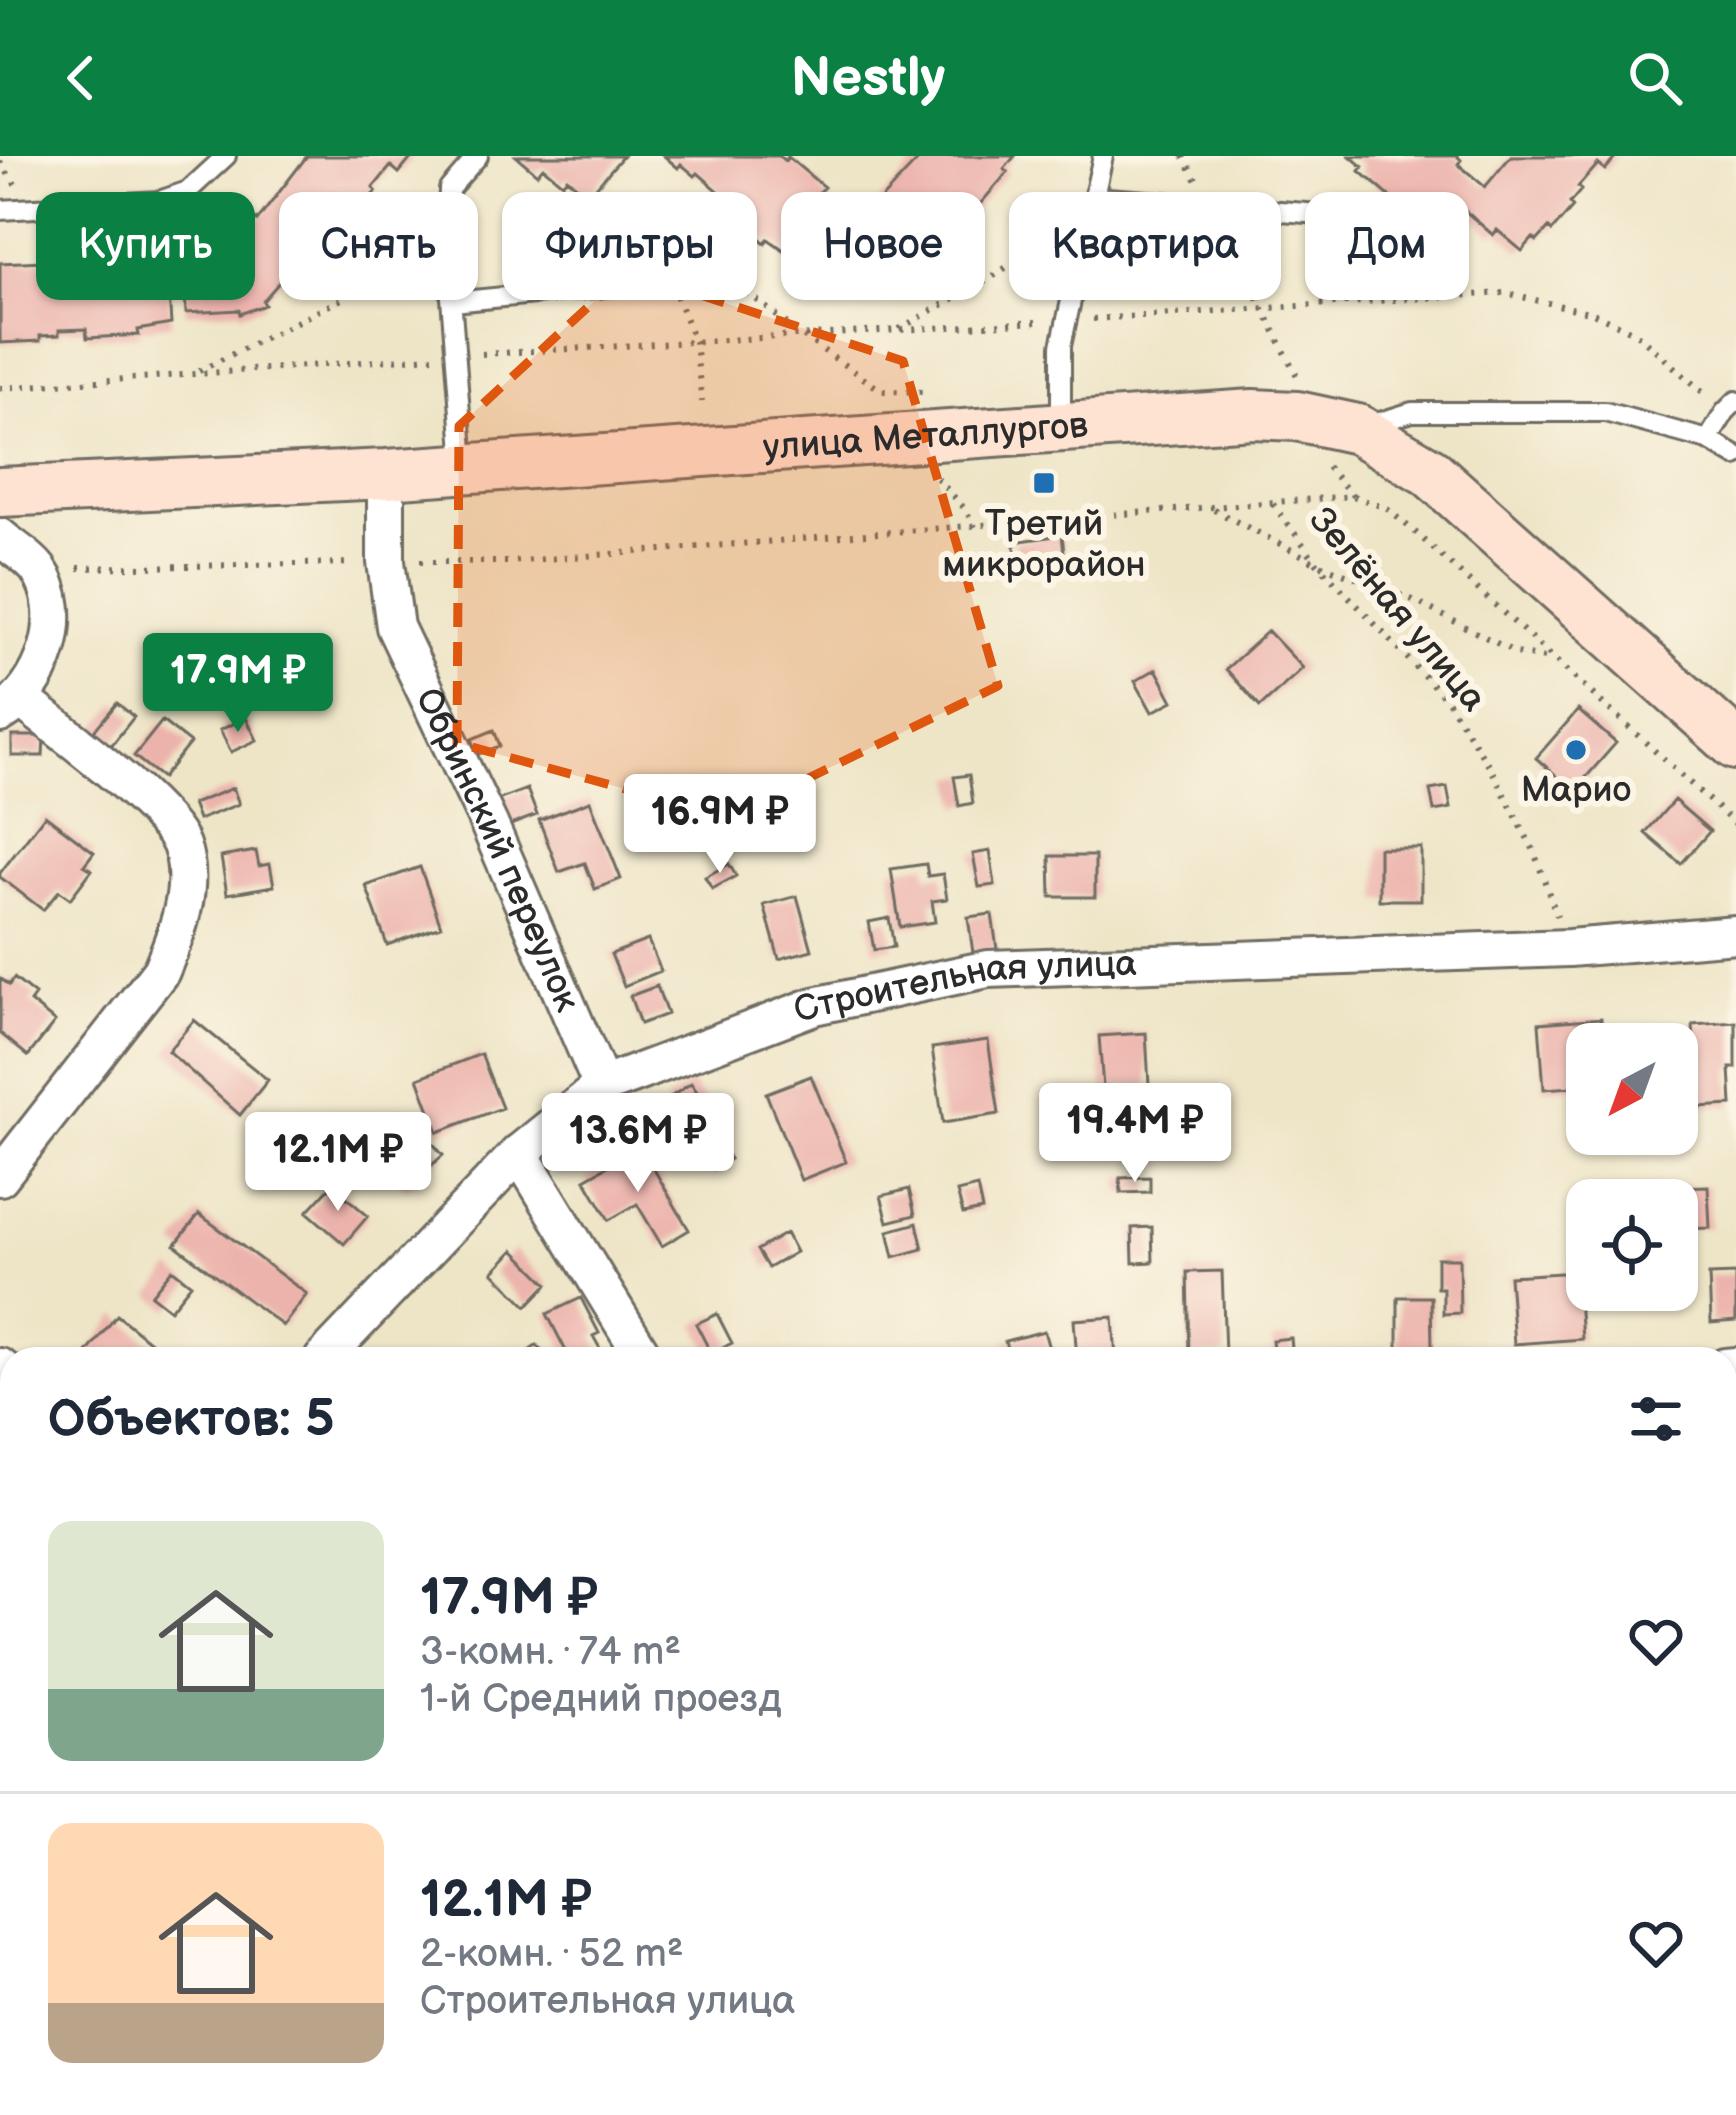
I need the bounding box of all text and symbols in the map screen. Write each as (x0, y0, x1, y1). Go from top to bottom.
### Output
icon: back (48, 45, 114, 111)
icon: search (1622, 45, 1688, 111)
text: Nestly (791, 46, 945, 111)
chip: Купить (36, 192, 255, 300)
chip: Снять (279, 192, 478, 300)
chip: Фильтры (502, 192, 757, 300)
chip: Новое (781, 192, 985, 300)
chip: Квартира (1009, 192, 1281, 300)
chip: Дом (1305, 192, 1469, 300)
street label: улица Металлургов (761, 404, 1089, 469)
marker: Третий микрорайон (1031, 470, 1057, 496)
street label: Зелёная улица (1299, 500, 1495, 720)
place label: Третий микрорайон (942, 503, 1146, 587)
pin: 17.9M ₽ (127, 633, 349, 735)
text: 17.9M ₽ (170, 648, 306, 695)
street label: Обринский переулок (406, 681, 589, 1018)
marker: Марио (1563, 737, 1589, 763)
place label: Марио (1521, 769, 1631, 812)
pin: 16.9M ₽ (609, 774, 831, 876)
text: 16.9M ₽ (651, 789, 789, 836)
street label: Строительная улица (788, 942, 1137, 1033)
north arrow (1566, 1023, 1698, 1155)
map controls (1566, 1023, 1698, 1311)
pin: 19.4M ₽ (1024, 1083, 1246, 1185)
pin: 13.6M ₽ (527, 1093, 749, 1195)
text: 19.4M ₽ (1066, 1098, 1204, 1145)
text: 13.6M ₽ (569, 1108, 707, 1155)
pin: 12.1M ₽ (227, 1112, 449, 1214)
text: 12.1M ₽ (272, 1127, 404, 1174)
button: locate (1566, 1179, 1698, 1311)
icon: filters (1623, 1386, 1689, 1452)
text: Объектов: 5 (48, 1389, 335, 1450)
text: 17.9M ₽ (420, 1568, 598, 1629)
icon: home (144, 1569, 288, 1713)
icon: heart (1623, 1608, 1689, 1674)
text: 3-комн. · 74 m² (420, 1629, 681, 1676)
text: 1-й Средний проезд (420, 1676, 782, 1723)
text: 12.1M ₽ (420, 1870, 592, 1931)
icon: home (144, 1871, 288, 2015)
icon: heart (1623, 1910, 1689, 1976)
text: 2-комн. · 52 m² (420, 1931, 684, 1978)
text: Строительная улица (420, 1978, 795, 2025)

